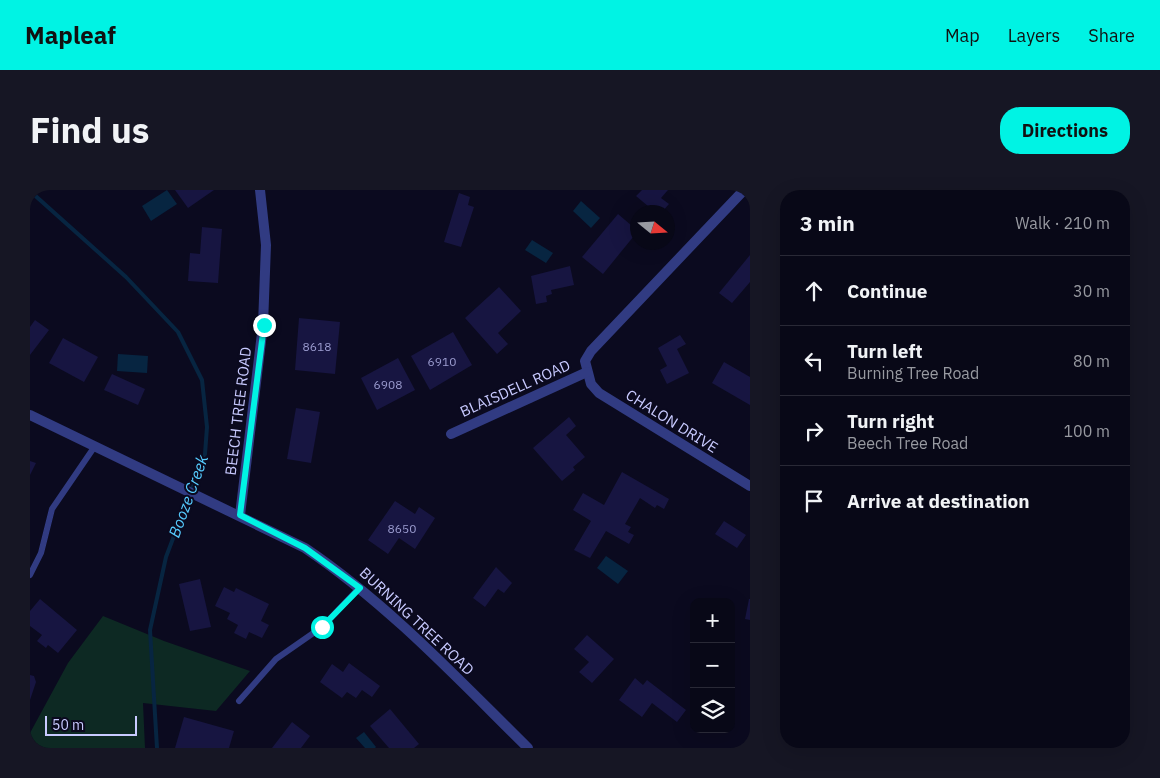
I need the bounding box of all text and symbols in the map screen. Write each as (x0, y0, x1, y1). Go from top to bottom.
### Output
text: Mapleaf (25, 19, 116, 51)
text: Map (945, 24, 980, 47)
text: Layers (1008, 24, 1060, 47)
text: Share (1088, 24, 1135, 47)
text: Find us (30, 107, 149, 153)
button: Directions (1000, 107, 1130, 154)
north arrow (630, 205, 675, 250)
text: 3 min (800, 209, 855, 237)
text: Walk · 210 m (1015, 213, 1110, 233)
icon: ahead (800, 277, 828, 305)
text: Continue (847, 279, 927, 303)
text: 30 m (1073, 281, 1110, 301)
route end (253, 314, 276, 337)
house number: 8618 (303, 339, 331, 354)
text: Turn left (847, 339, 923, 363)
street label: BEECH TREE ROAD (221, 346, 255, 476)
icon: left (800, 347, 828, 375)
text: 80 m (1073, 351, 1110, 371)
house number: 6910 (428, 354, 456, 369)
street label: BLAISDELL ROAD (457, 355, 573, 421)
text: Burning Tree Road (847, 363, 979, 383)
house number: 6908 (374, 377, 402, 392)
street label: CHALON DRIVE (622, 385, 722, 457)
text: Turn right (847, 409, 934, 433)
icon: right (800, 417, 828, 445)
text: 100 m (1063, 421, 1110, 441)
text: Beech Tree Road (847, 433, 968, 453)
water label: Booze Creek (164, 451, 212, 540)
icon: arrive (800, 487, 828, 515)
text: Arrive at destination (847, 489, 1030, 513)
house number: 8650 (388, 521, 416, 536)
street label: BURNING TREE ROAD (356, 563, 478, 679)
map controls (690, 598, 735, 733)
button: + (690, 598, 735, 643)
route start (311, 616, 334, 639)
button: − (690, 643, 735, 688)
button: layers (690, 688, 735, 733)
scale bar (45, 713, 138, 736)
text: 50 m (52, 716, 84, 734)

